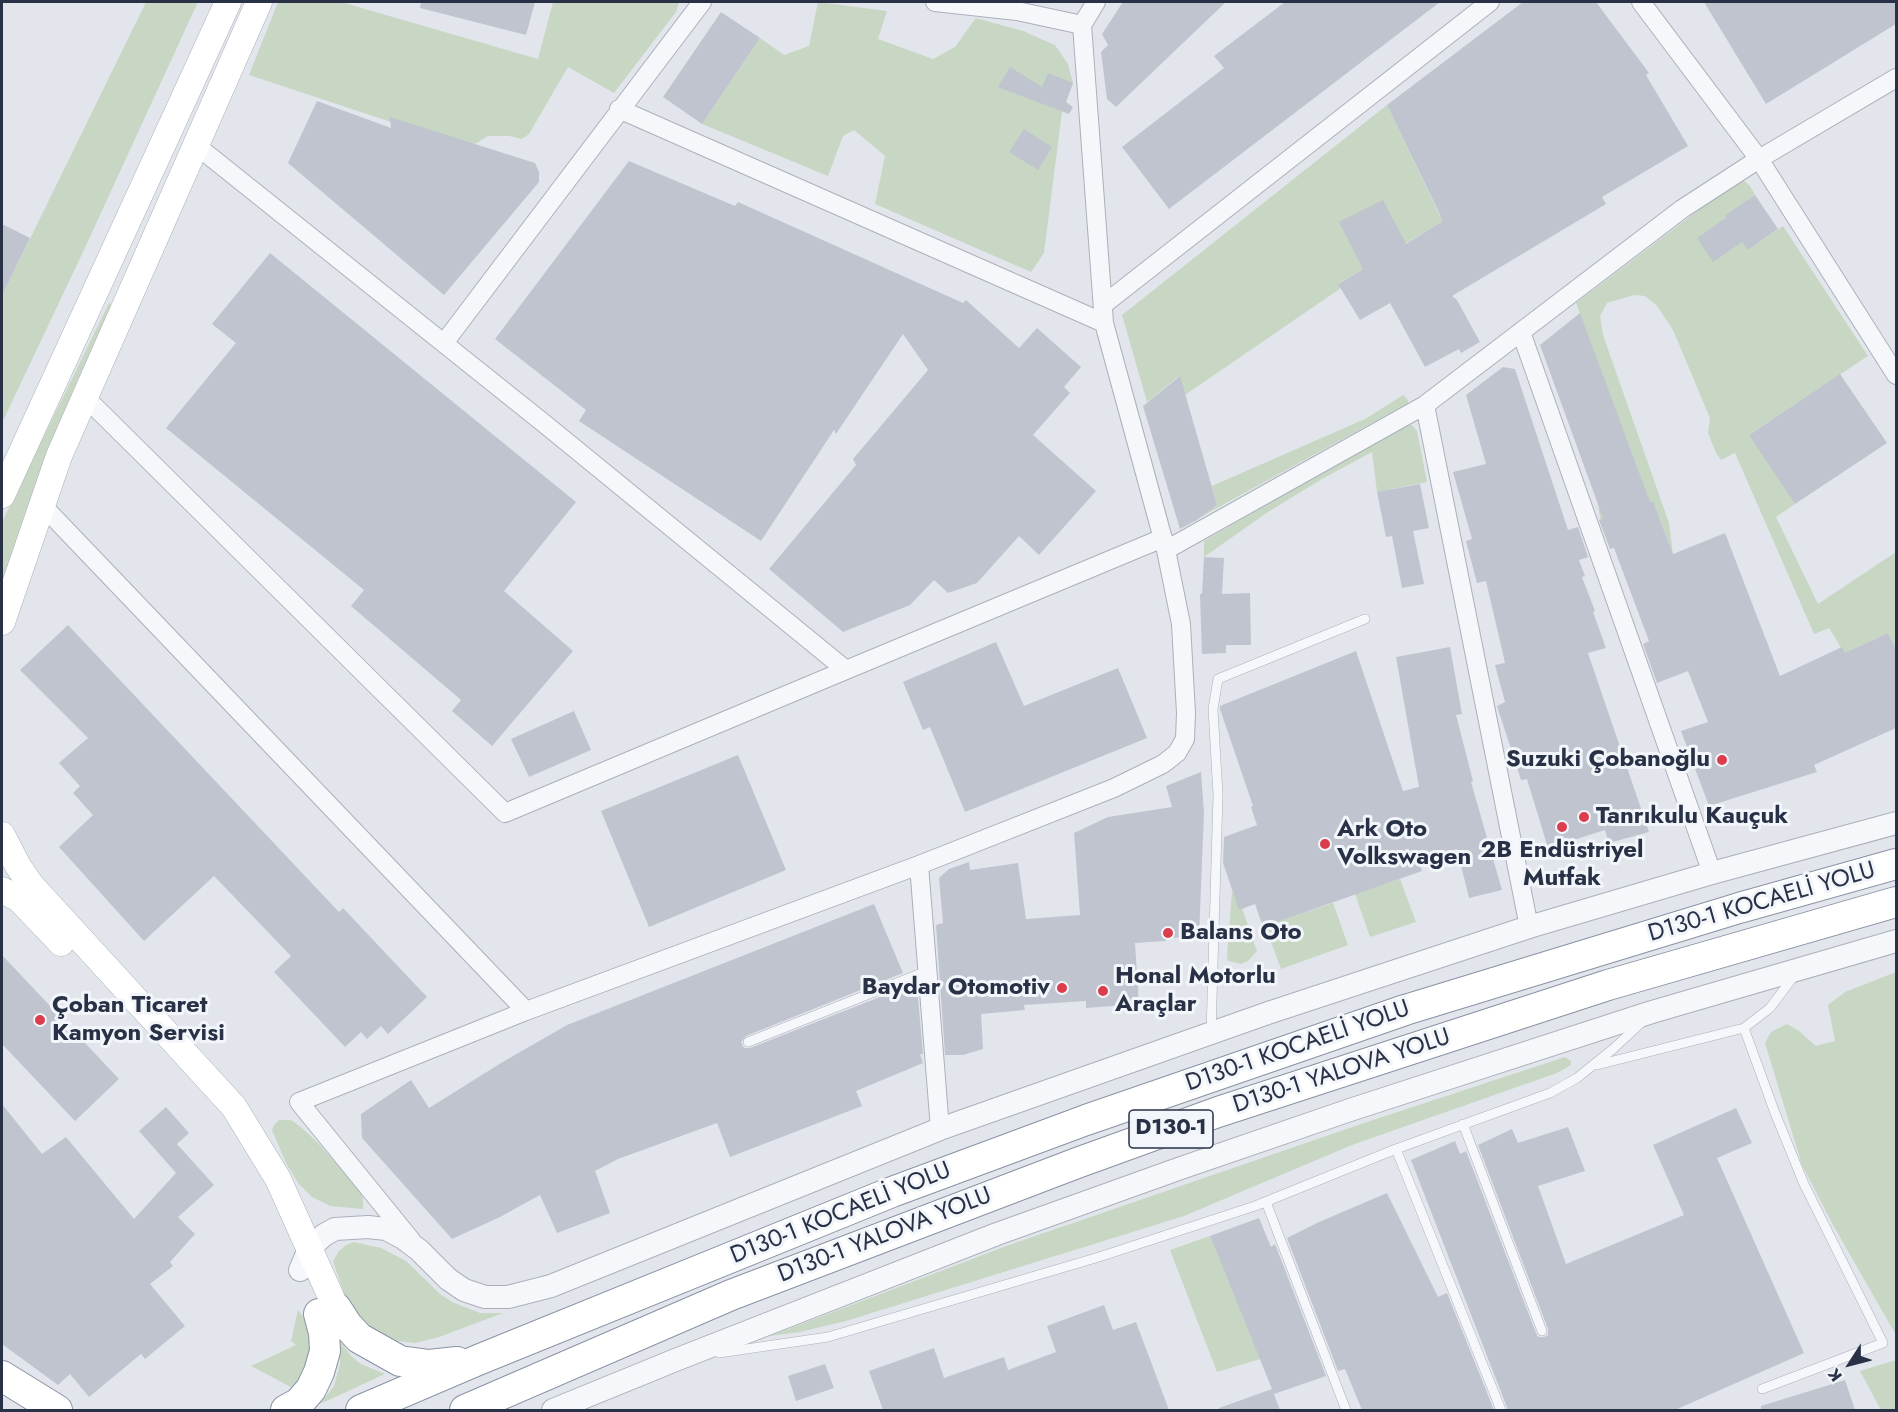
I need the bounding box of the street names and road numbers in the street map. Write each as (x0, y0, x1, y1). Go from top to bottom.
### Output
street label: D130-1 KOCAELİ YOLU (1645, 857, 1879, 949)
street label: D130-1 KOCAELİ YOLU (1182, 995, 1414, 1099)
street label: D130-1 YALOVA YOLU (1230, 1023, 1454, 1121)
road number: D130-1 (1129, 1110, 1213, 1148)
street label: D130-1 KOCAELİ YOLU (727, 1157, 955, 1271)
street label: D130-1 YALOVA YOLU (774, 1182, 996, 1290)

